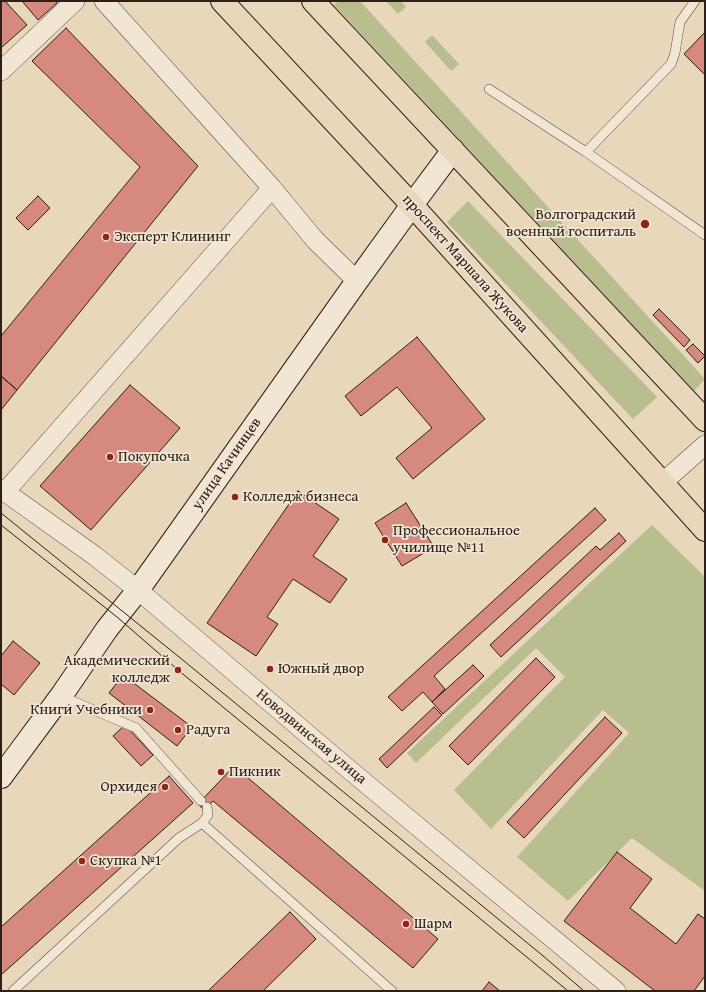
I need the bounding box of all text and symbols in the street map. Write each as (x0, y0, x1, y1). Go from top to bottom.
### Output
street label: проспект Маршала Жукова (398, 191, 532, 337)
place label: Волгоградский военный госпиталь (506, 206, 636, 241)
marker: Волгоградский военный госпиталь (639, 218, 651, 230)
place label: Эксперт Клининг (114, 228, 230, 246)
marker: Эксперт Клининг (101, 232, 111, 242)
street label: улица Качинцев (188, 414, 266, 514)
place label: Покупочка (118, 448, 190, 466)
marker: Покупочка (105, 452, 115, 462)
place label: Колледж бизнеса (243, 488, 359, 506)
marker: Колледж бизнеса (230, 492, 240, 502)
place label: Профессиональное училище №11 (393, 522, 520, 557)
marker: Профессиональное училище №11 (380, 535, 390, 545)
place label: Академический колледж (64, 652, 170, 687)
place label: Южный двор (278, 660, 364, 678)
marker: Южный двор (265, 664, 275, 674)
marker: Академический колледж (173, 665, 183, 675)
street label: Новодвинская улица (252, 686, 370, 788)
place label: Книги Учебники (30, 701, 142, 719)
marker: Книги Учебники (145, 705, 155, 715)
place label: Радуга (186, 721, 230, 739)
marker: Радуга (173, 725, 183, 735)
place label: Пикник (229, 763, 281, 781)
marker: Пикник (216, 767, 226, 777)
place label: Орхидея (100, 778, 157, 796)
marker: Орхидея (160, 782, 170, 792)
place label: Скупка №1 (90, 852, 162, 870)
marker: Скупка №1 (77, 856, 87, 866)
place label: Шарм (414, 915, 452, 933)
marker: Шарм (401, 919, 411, 929)

